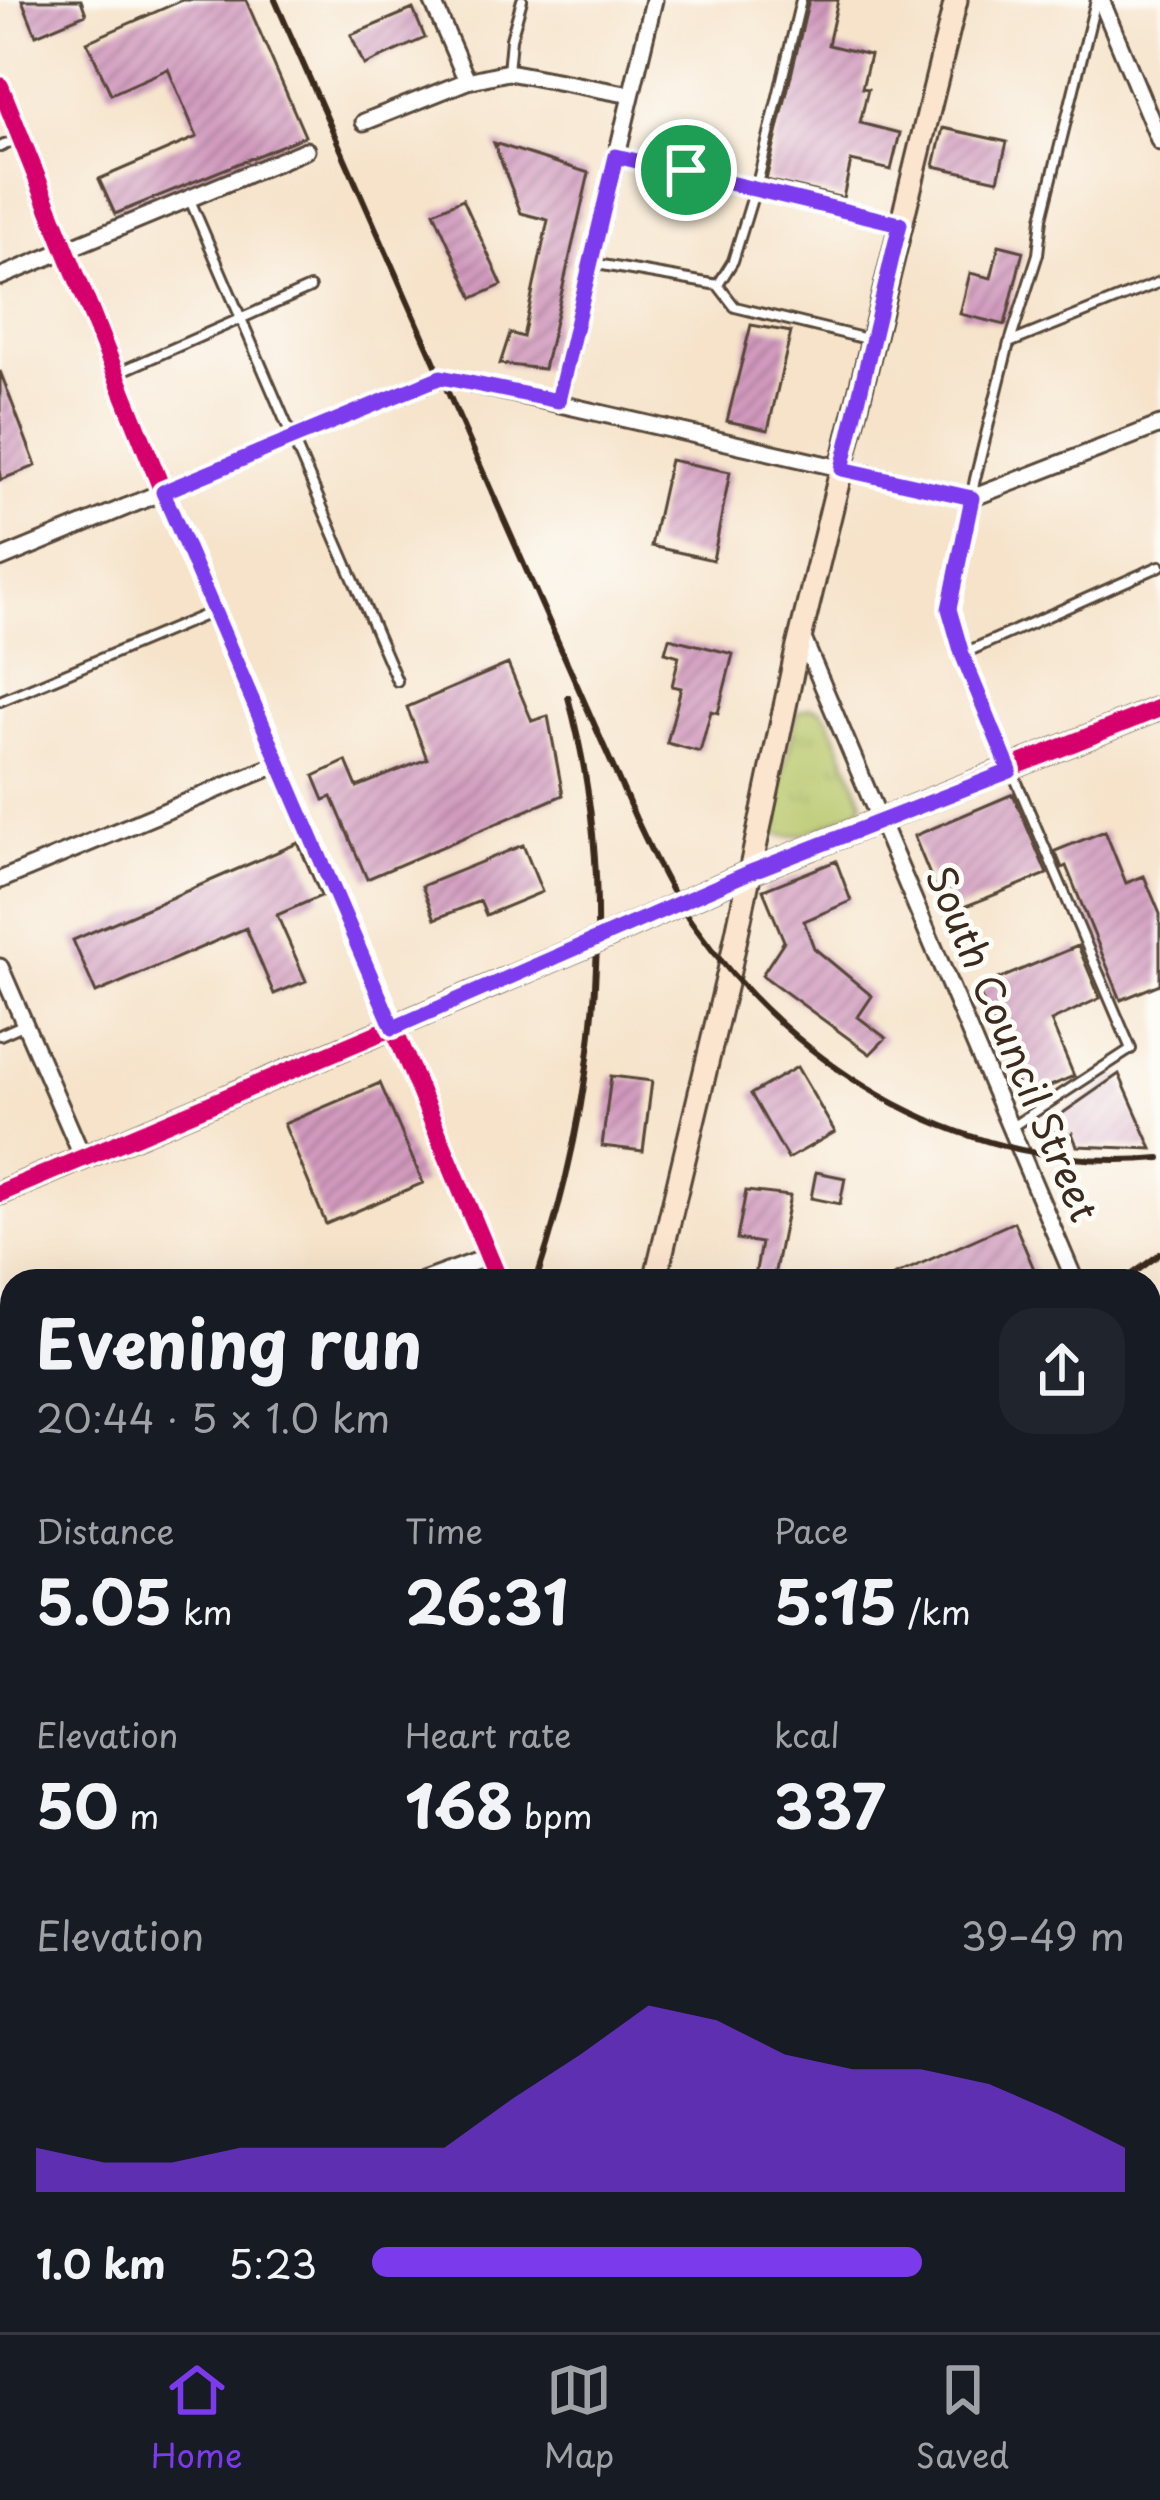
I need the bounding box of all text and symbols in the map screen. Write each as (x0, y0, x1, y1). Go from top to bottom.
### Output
pin (635, 119, 737, 221)
icon: arrive (653, 137, 719, 203)
street label: South Council Street (913, 856, 1116, 1230)
text: Evening run (36, 1292, 422, 1391)
button: share (999, 1308, 1125, 1434)
text: 20:44 · 5 × 1.0 km (36, 1387, 390, 1446)
text: Distance (36, 1505, 174, 1555)
text: Time (405, 1505, 483, 1555)
text: Pace (774, 1505, 848, 1555)
text: 5.05 (36, 1555, 172, 1645)
text: 26:31 (405, 1555, 568, 1645)
text: 5:15 (774, 1555, 897, 1645)
text: km (172, 1586, 233, 1636)
text: /km (897, 1586, 971, 1636)
text: Elevation (36, 1709, 178, 1759)
text: Heart rate (405, 1709, 572, 1759)
text: kcal (774, 1709, 840, 1759)
text: 50 (36, 1759, 118, 1849)
text: 168 (405, 1759, 513, 1849)
text: 337 (774, 1759, 885, 1849)
text: m (118, 1790, 159, 1840)
text: bpm (513, 1790, 593, 1840)
text: Elevation (36, 1905, 204, 1964)
text: 39–49 m (961, 1905, 1125, 1964)
text: 1.0 km (36, 2233, 166, 2292)
text: 5:23 (228, 2233, 317, 2292)
tab: Home (151, 2357, 242, 2479)
tab: Map (544, 2357, 614, 2479)
tab: Saved (916, 2357, 1009, 2479)

